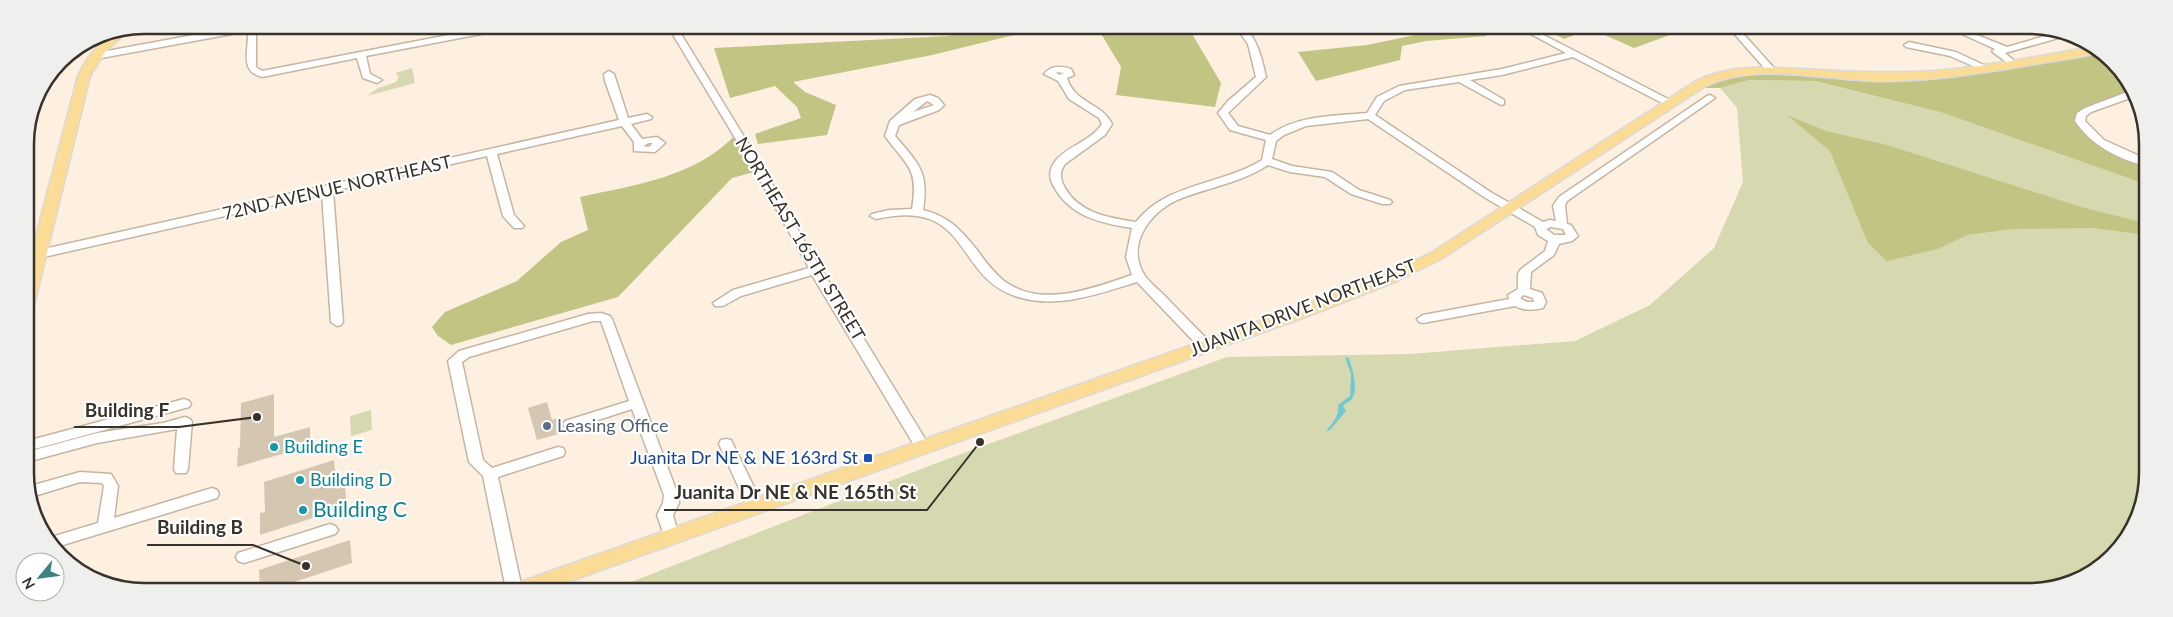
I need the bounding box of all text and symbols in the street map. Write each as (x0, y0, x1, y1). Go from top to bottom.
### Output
street label: NORTHEAST 165TH STREET (731, 133, 871, 345)
street label: 72ND AVENUE NORTHEAST (220, 150, 454, 224)
street label: JUANITA DRIVE NORTHEAST (1186, 254, 1419, 360)
callout: Building F (74, 393, 179, 427)
text: Building F (85, 398, 169, 421)
place label: Leasing Office (557, 414, 668, 436)
marker: Leasing Office (541, 420, 553, 432)
place label: Building E (284, 435, 363, 457)
marker: Building E (268, 441, 280, 453)
place label: Juanita Dr NE & NE 163rd St (630, 446, 859, 468)
marker: Juanita Dr NE & NE 163rd St (862, 452, 874, 464)
place label: Building D (310, 468, 392, 490)
marker: Building D (294, 474, 306, 486)
callout: Juanita Dr NE & NE 165th St (664, 476, 927, 510)
text: Juanita Dr NE & NE 165th St (674, 480, 916, 503)
place label: Building C (313, 496, 407, 521)
marker: Building C (297, 504, 309, 516)
callout: Building B (147, 511, 253, 545)
text: Building B (157, 515, 243, 538)
north arrow (15, 552, 65, 602)
text: N (18, 575, 38, 592)

